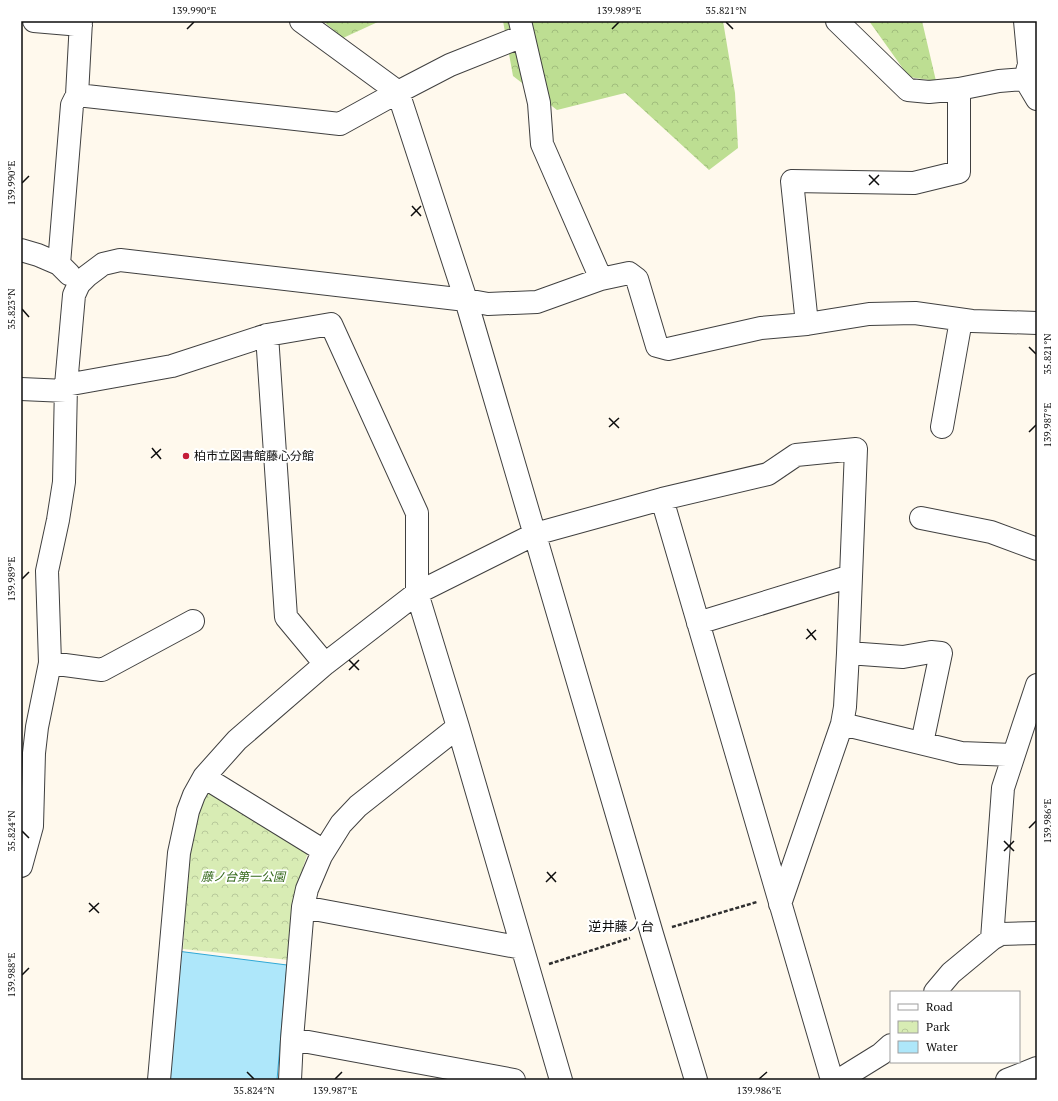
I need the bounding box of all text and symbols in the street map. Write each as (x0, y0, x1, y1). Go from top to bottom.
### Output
text: 139.990°E (172, 4, 217, 17)
text: 139.989°E (597, 4, 642, 17)
text: 35.821°N (706, 4, 747, 17)
text: 139.990°E (5, 160, 18, 205)
text: 35.823°N (5, 288, 18, 330)
text: 35.821°N (1041, 333, 1054, 375)
text: 139.987°E (1041, 402, 1054, 447)
place label: 柏市立図書館藤心分館 (194, 448, 314, 463)
marker: 柏市立図書館藤心分館 (181, 451, 191, 461)
text: 139.989°E (5, 556, 18, 601)
text: 139.986°E (1041, 798, 1054, 843)
text: 35.824°N (5, 810, 18, 852)
park label: 藤ノ台第一公園 (201, 869, 287, 884)
district label: 逆井藤ノ台 (588, 917, 654, 935)
text: 139.988°E (5, 952, 18, 997)
legend (890, 991, 1020, 1063)
text: Road (926, 999, 953, 1014)
text: Park (926, 1019, 951, 1034)
text: Water (926, 1039, 958, 1054)
text: 35.824°N (234, 1084, 275, 1097)
text: 139.987°E (313, 1084, 358, 1097)
text: 139.986°E (737, 1084, 782, 1097)

